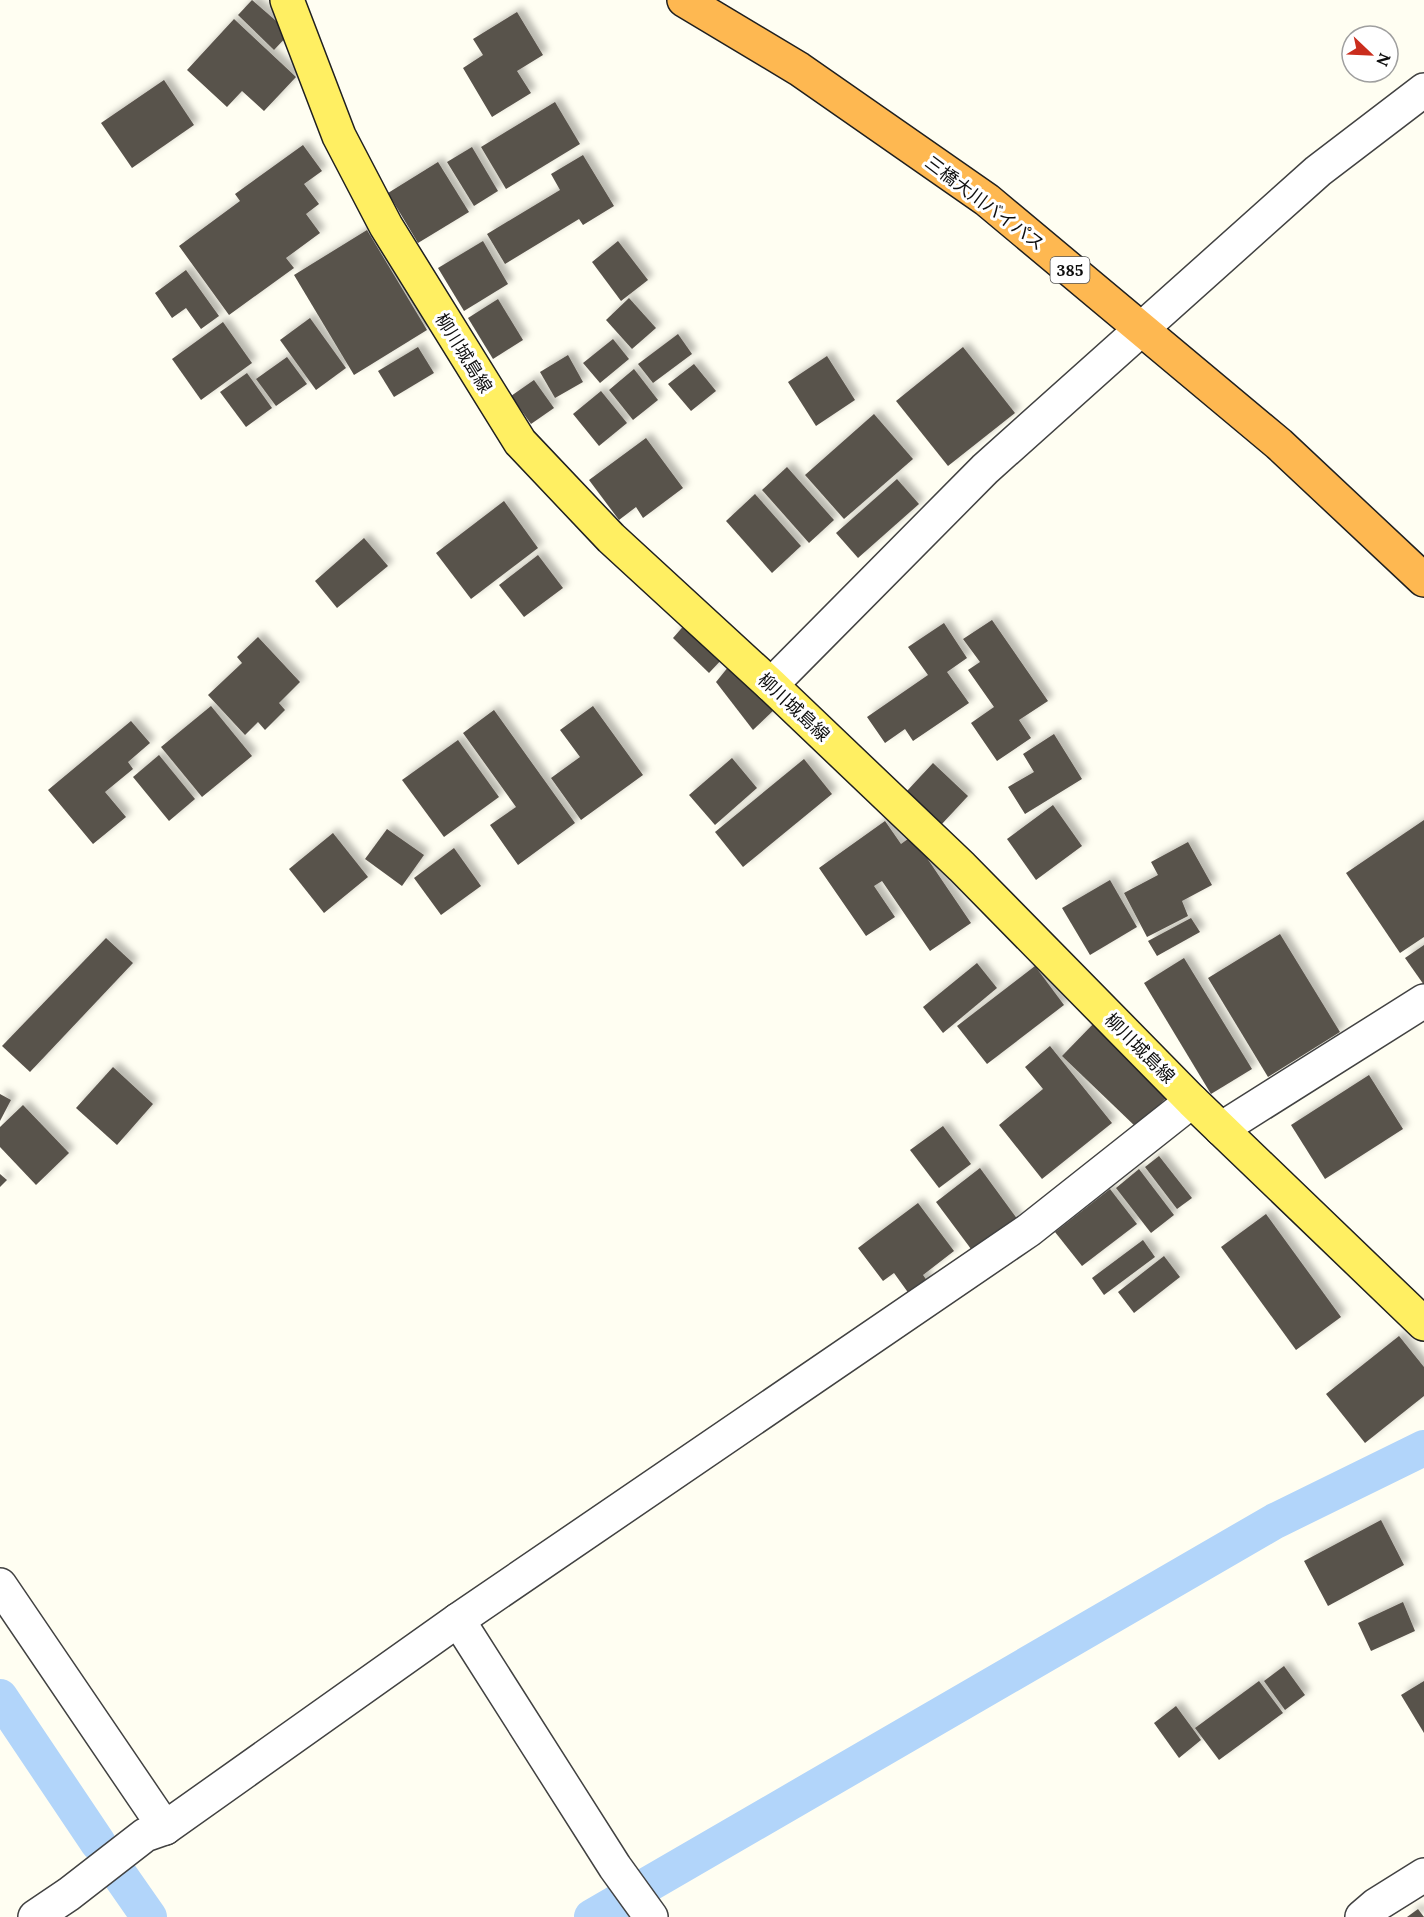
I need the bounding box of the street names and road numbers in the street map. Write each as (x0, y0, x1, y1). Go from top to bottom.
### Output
street label: 三橋大川バイパス (921, 151, 1049, 255)
road number: 385 (1050, 257, 1090, 283)
street label: 柳川城島線 (430, 309, 498, 397)
street label: 柳川城島線 (753, 668, 835, 746)
street label: 柳川城島線 (1100, 1008, 1180, 1088)

